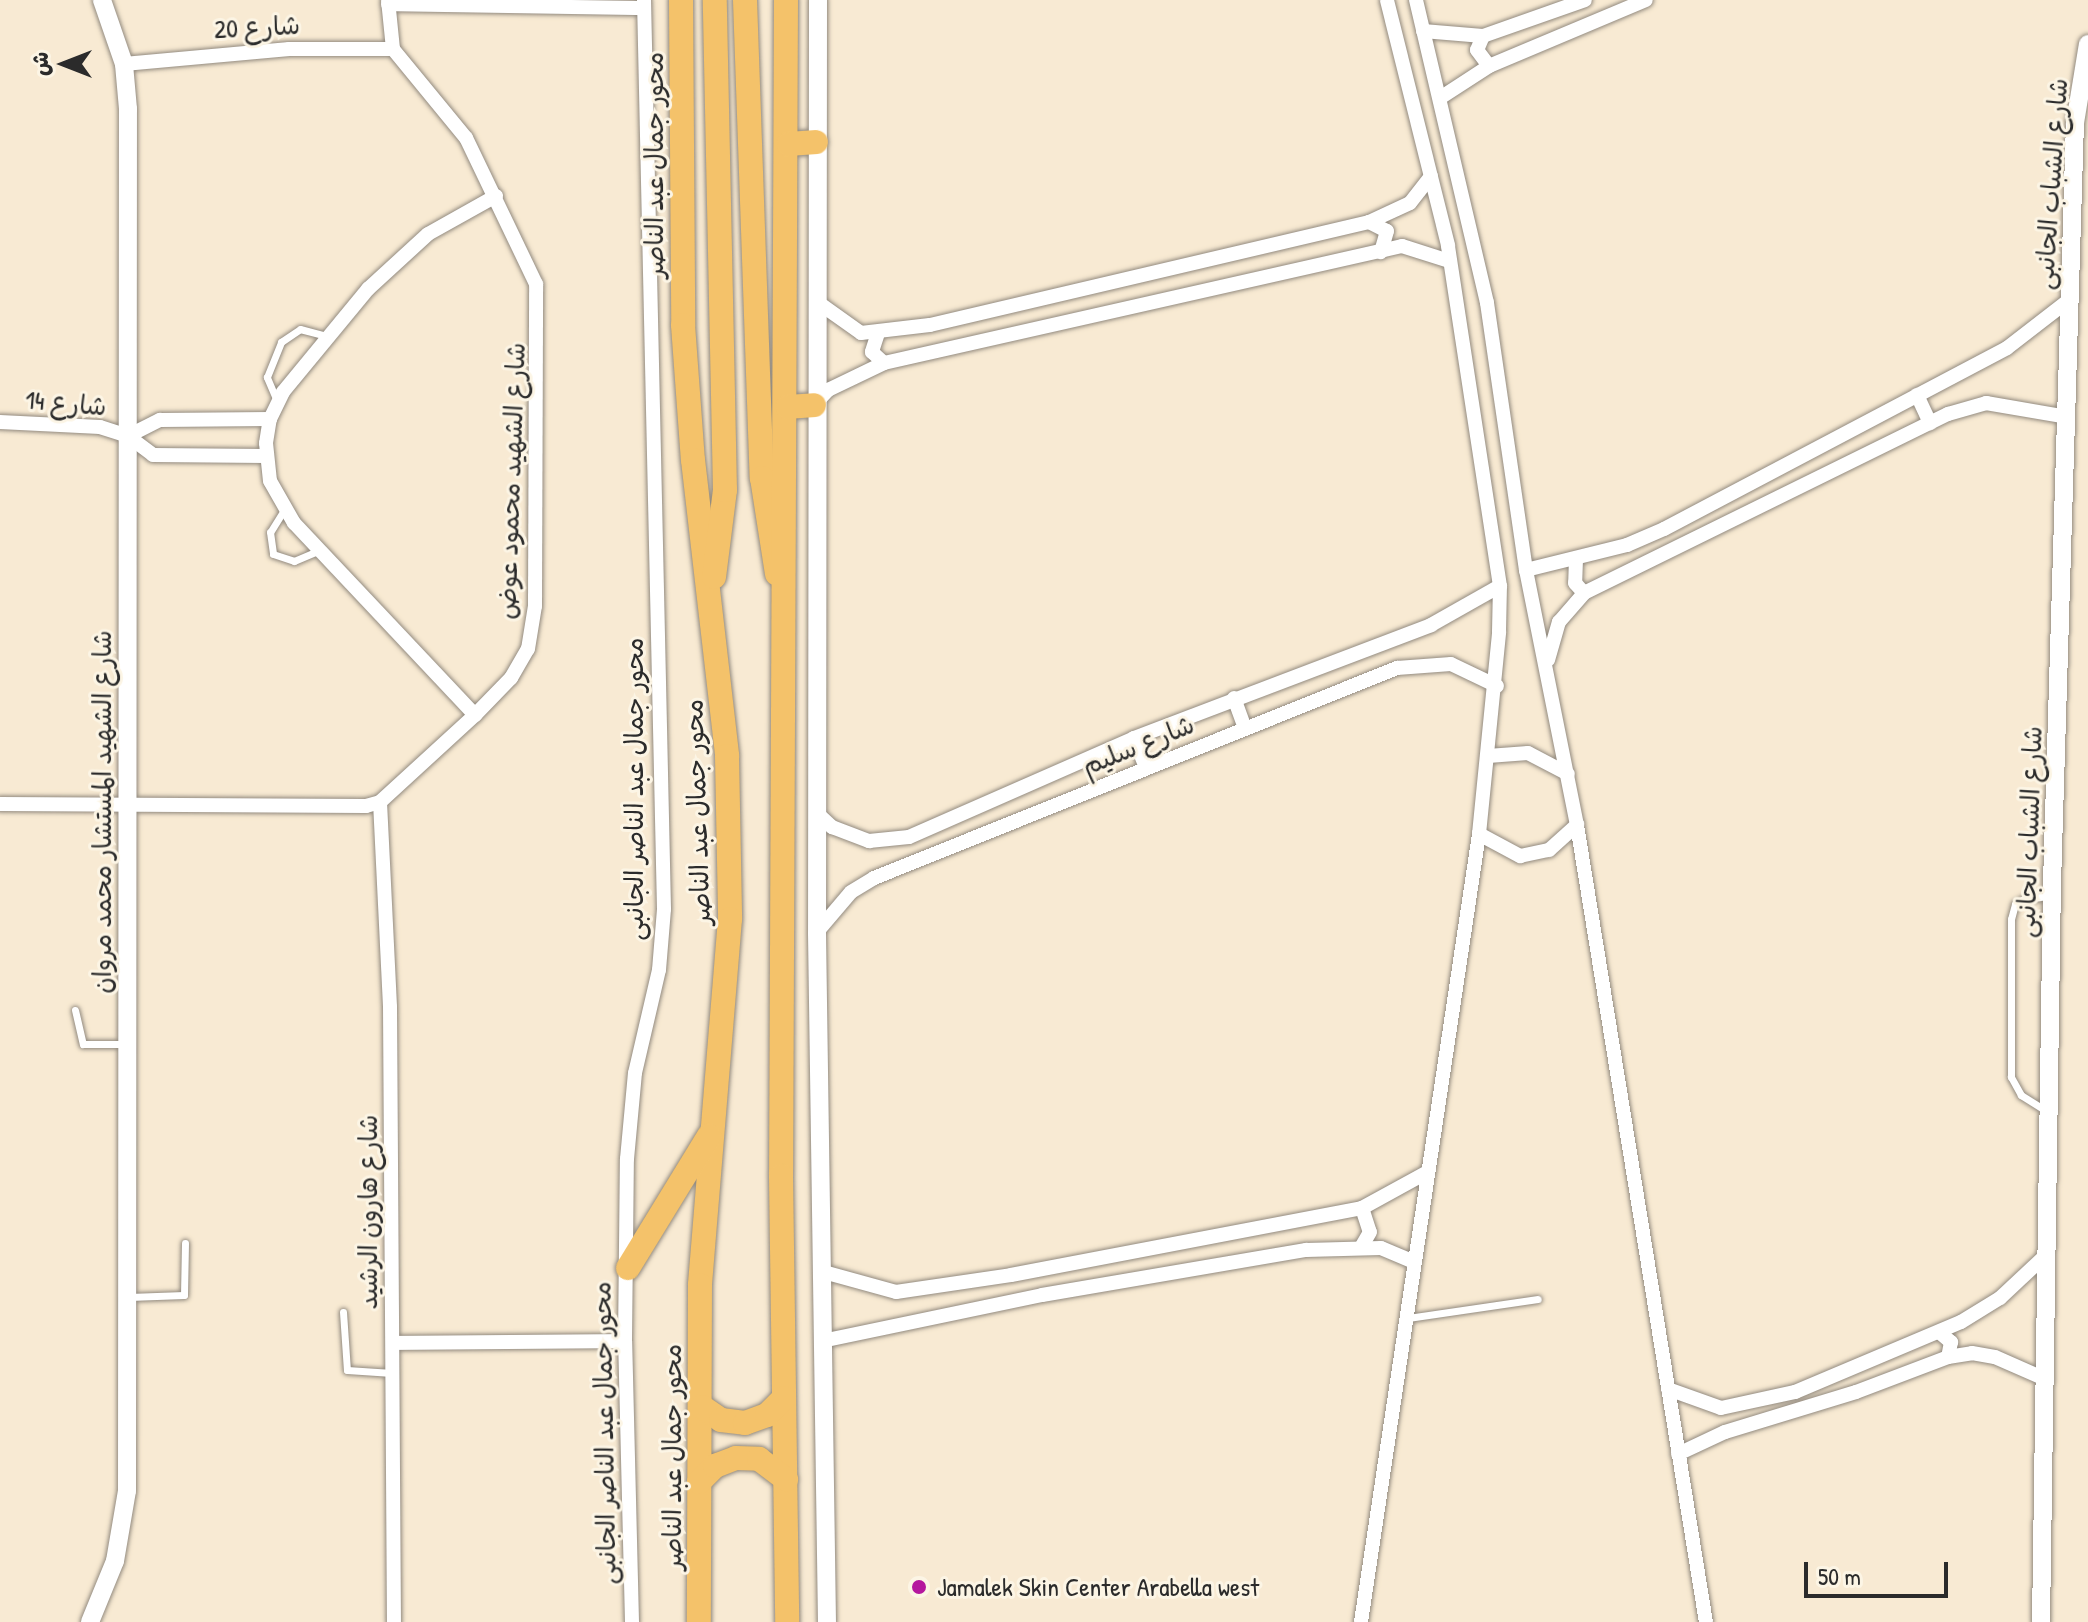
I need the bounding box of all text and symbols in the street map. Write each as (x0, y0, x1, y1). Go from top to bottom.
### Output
street label: شارع 20 (213, 9, 301, 45)
north arrow (24, 24, 104, 104)
text: ش (25, 52, 55, 76)
street label: محور جمال عبد الناصر (638, 52, 670, 278)
street label: شارع الشباب الجانبى (2028, 77, 2074, 291)
street label: شارع الشهيد محمود عوض (491, 342, 531, 620)
street label: شارع 14 (24, 384, 108, 422)
street label: شارع الشهيد المستشار محمد مروان (86, 630, 118, 994)
street label: محور جمال عبد الناصر الجانبى (618, 637, 650, 941)
street label: محور جمال عبد الناصر (677, 698, 717, 926)
street label: شارع سليم (1077, 708, 1199, 782)
street label: شارع الشباب الجانبى (2010, 725, 2048, 939)
street label: شارع هارون الرشيد (352, 1115, 384, 1309)
street label: محور جمال عبد الناصر الجانبى (586, 1281, 622, 1585)
street label: محور جمال عبد الناصر (656, 1344, 688, 1570)
scale bar (1808, 1546, 1952, 1596)
text: 50 m (1818, 1560, 1861, 1592)
place label: Jamalek Skin Center Arabella west (937, 1571, 1259, 1603)
marker: Jamalek Skin Center Arabella west (908, 1576, 930, 1598)

